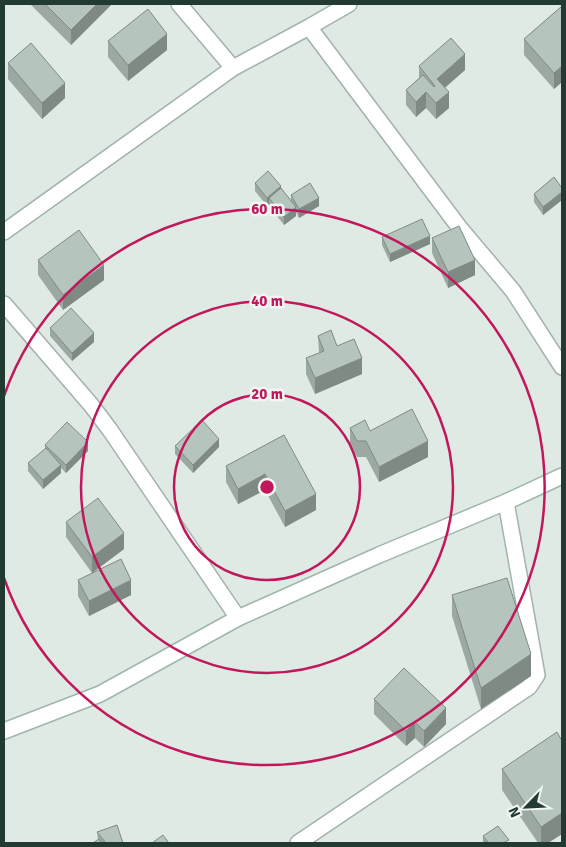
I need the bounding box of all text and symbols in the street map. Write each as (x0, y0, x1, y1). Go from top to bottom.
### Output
text: 60 m (251, 200, 283, 218)
text: 40 m (251, 292, 283, 310)
text: 20 m (251, 385, 283, 403)
centre of rings (258, 478, 276, 496)
north arrow (501, 782, 551, 832)
text: N (505, 804, 524, 820)

